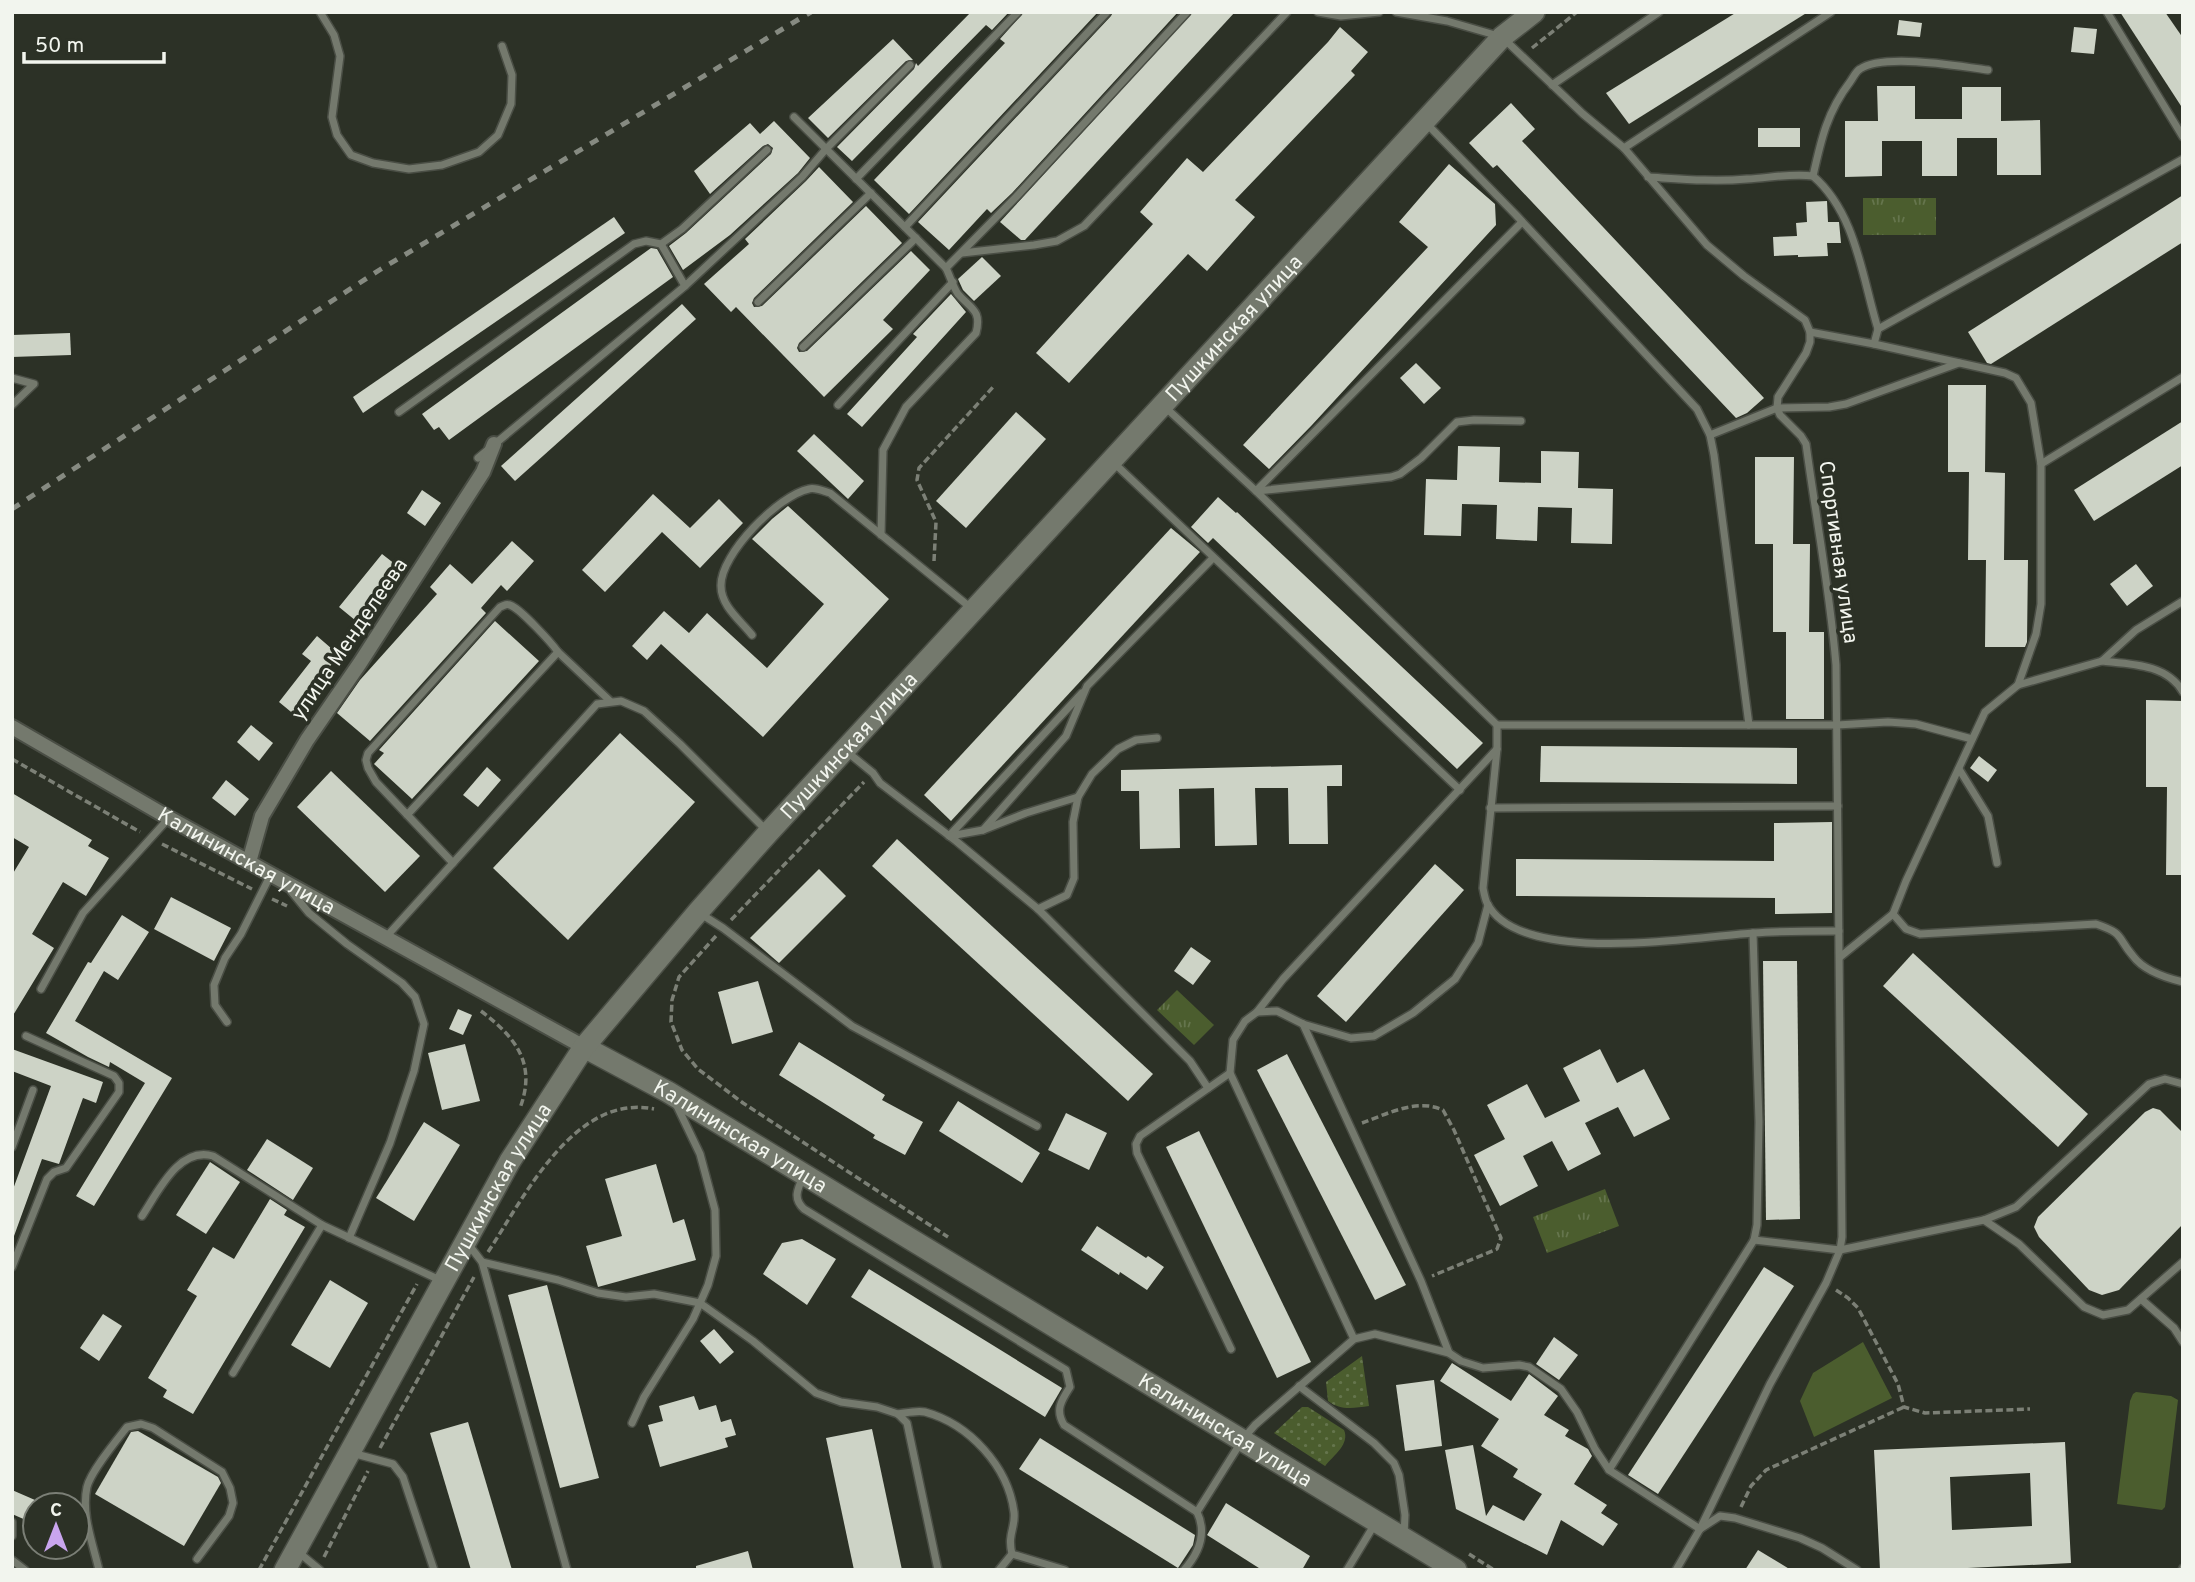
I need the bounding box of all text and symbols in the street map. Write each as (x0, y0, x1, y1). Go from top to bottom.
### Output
scale bar (24, 21, 164, 65)
text: 50 m (35, 33, 84, 60)
street label: Пушкинская улица (1160, 250, 1309, 408)
street label: Спортивная улица (1811, 459, 1864, 645)
street label: улица Менделеева (286, 553, 415, 726)
street label: Пушкинская улица (775, 667, 924, 826)
street label: Калининская улица (152, 802, 339, 922)
street label: Калининская улица (648, 1074, 832, 1200)
street label: Пушкинская улица (440, 1099, 559, 1277)
street label: Калининская улица (1132, 1368, 1316, 1494)
north arrow (21, 1491, 91, 1561)
text: С (50, 1499, 62, 1523)

